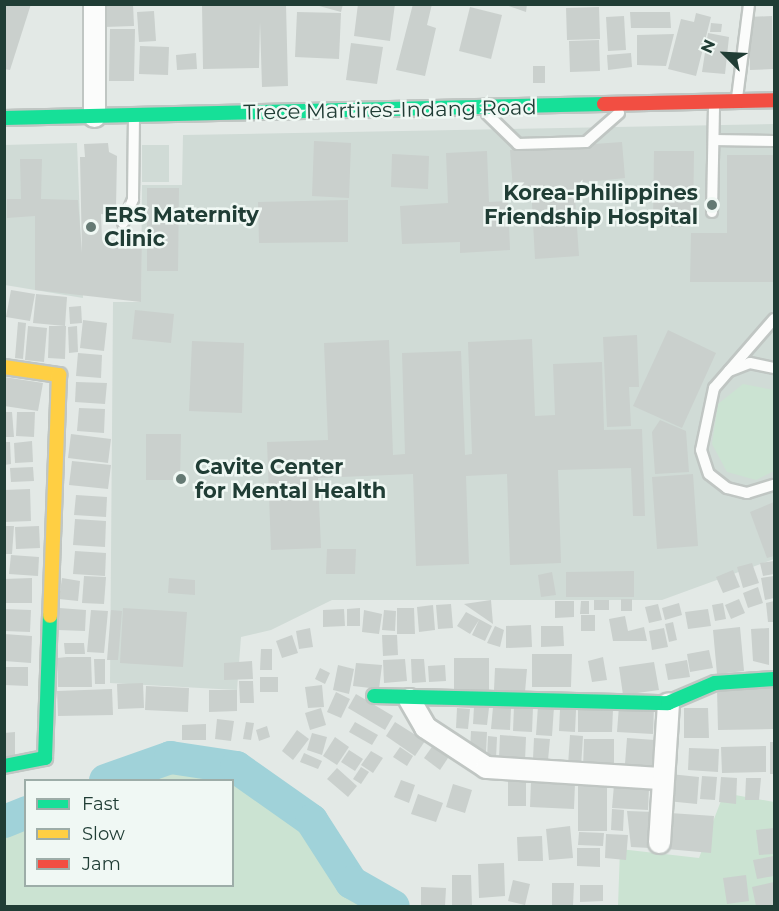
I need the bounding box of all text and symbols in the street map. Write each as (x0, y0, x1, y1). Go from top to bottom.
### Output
north arrow (695, 24, 755, 84)
text: N (697, 37, 719, 56)
street label: Trece Martires-Indang Road (243, 95, 537, 125)
place label: Korea-Philippines Friendship Hospital (484, 180, 698, 230)
marker: Korea-Philippines Friendship Hospital (703, 196, 721, 214)
place label: ERS Maternity Clinic (104, 202, 259, 252)
marker: ERS Maternity Clinic (82, 218, 100, 236)
place label: Cavite Center for Mental Health (195, 454, 386, 504)
marker: Cavite Center for Mental Health (172, 470, 190, 488)
legend (24, 779, 234, 887)
text: Fast (82, 793, 120, 815)
text: Slow (82, 823, 125, 845)
text: Jam (82, 853, 121, 875)

